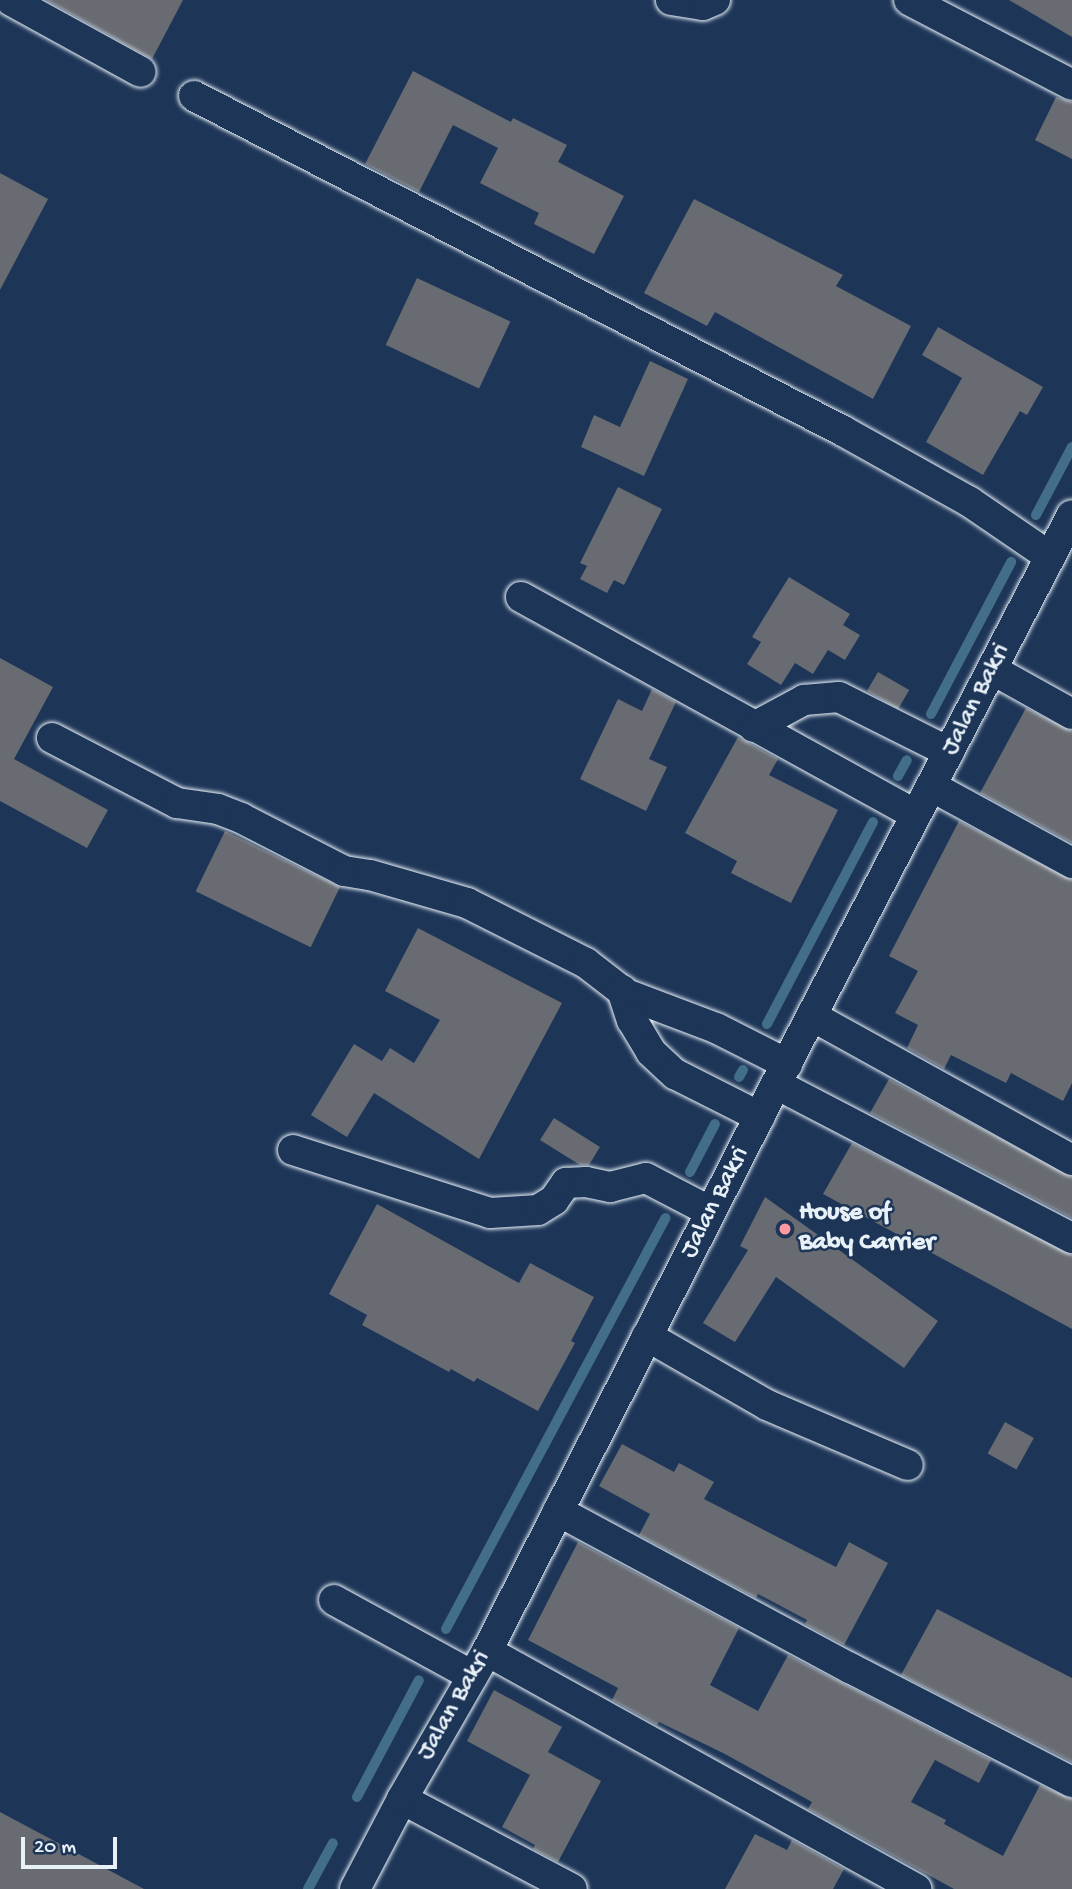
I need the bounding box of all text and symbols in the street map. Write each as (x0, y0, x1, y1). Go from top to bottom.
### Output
street label: Jalan Bakri (936, 639, 1018, 761)
street label: Jalan Bakri (675, 1142, 757, 1264)
place label: House of Baby Carrier (799, 1198, 935, 1260)
marker: House of Baby Carrier (777, 1221, 793, 1237)
street label: Jalan Bakri (411, 1646, 499, 1766)
scale bar (24, 1822, 121, 1866)
text: 20 m (34, 1836, 76, 1861)

